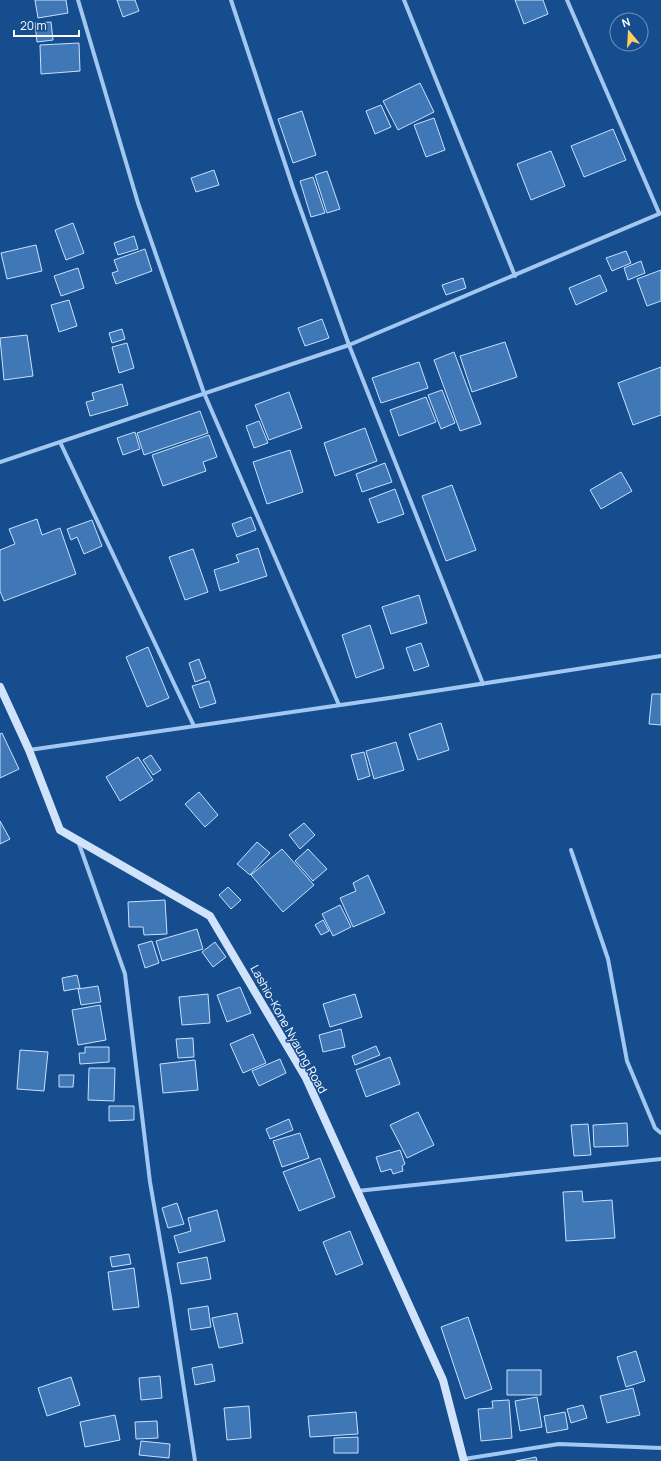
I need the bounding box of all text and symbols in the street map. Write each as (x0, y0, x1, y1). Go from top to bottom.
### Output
scale bar (14, 12, 79, 38)
north arrow (609, 12, 649, 52)
text: N (620, 14, 632, 30)
text: 20 m (20, 17, 47, 34)
street label: Lashio-Kone Nyaung Road (247, 962, 331, 1096)

